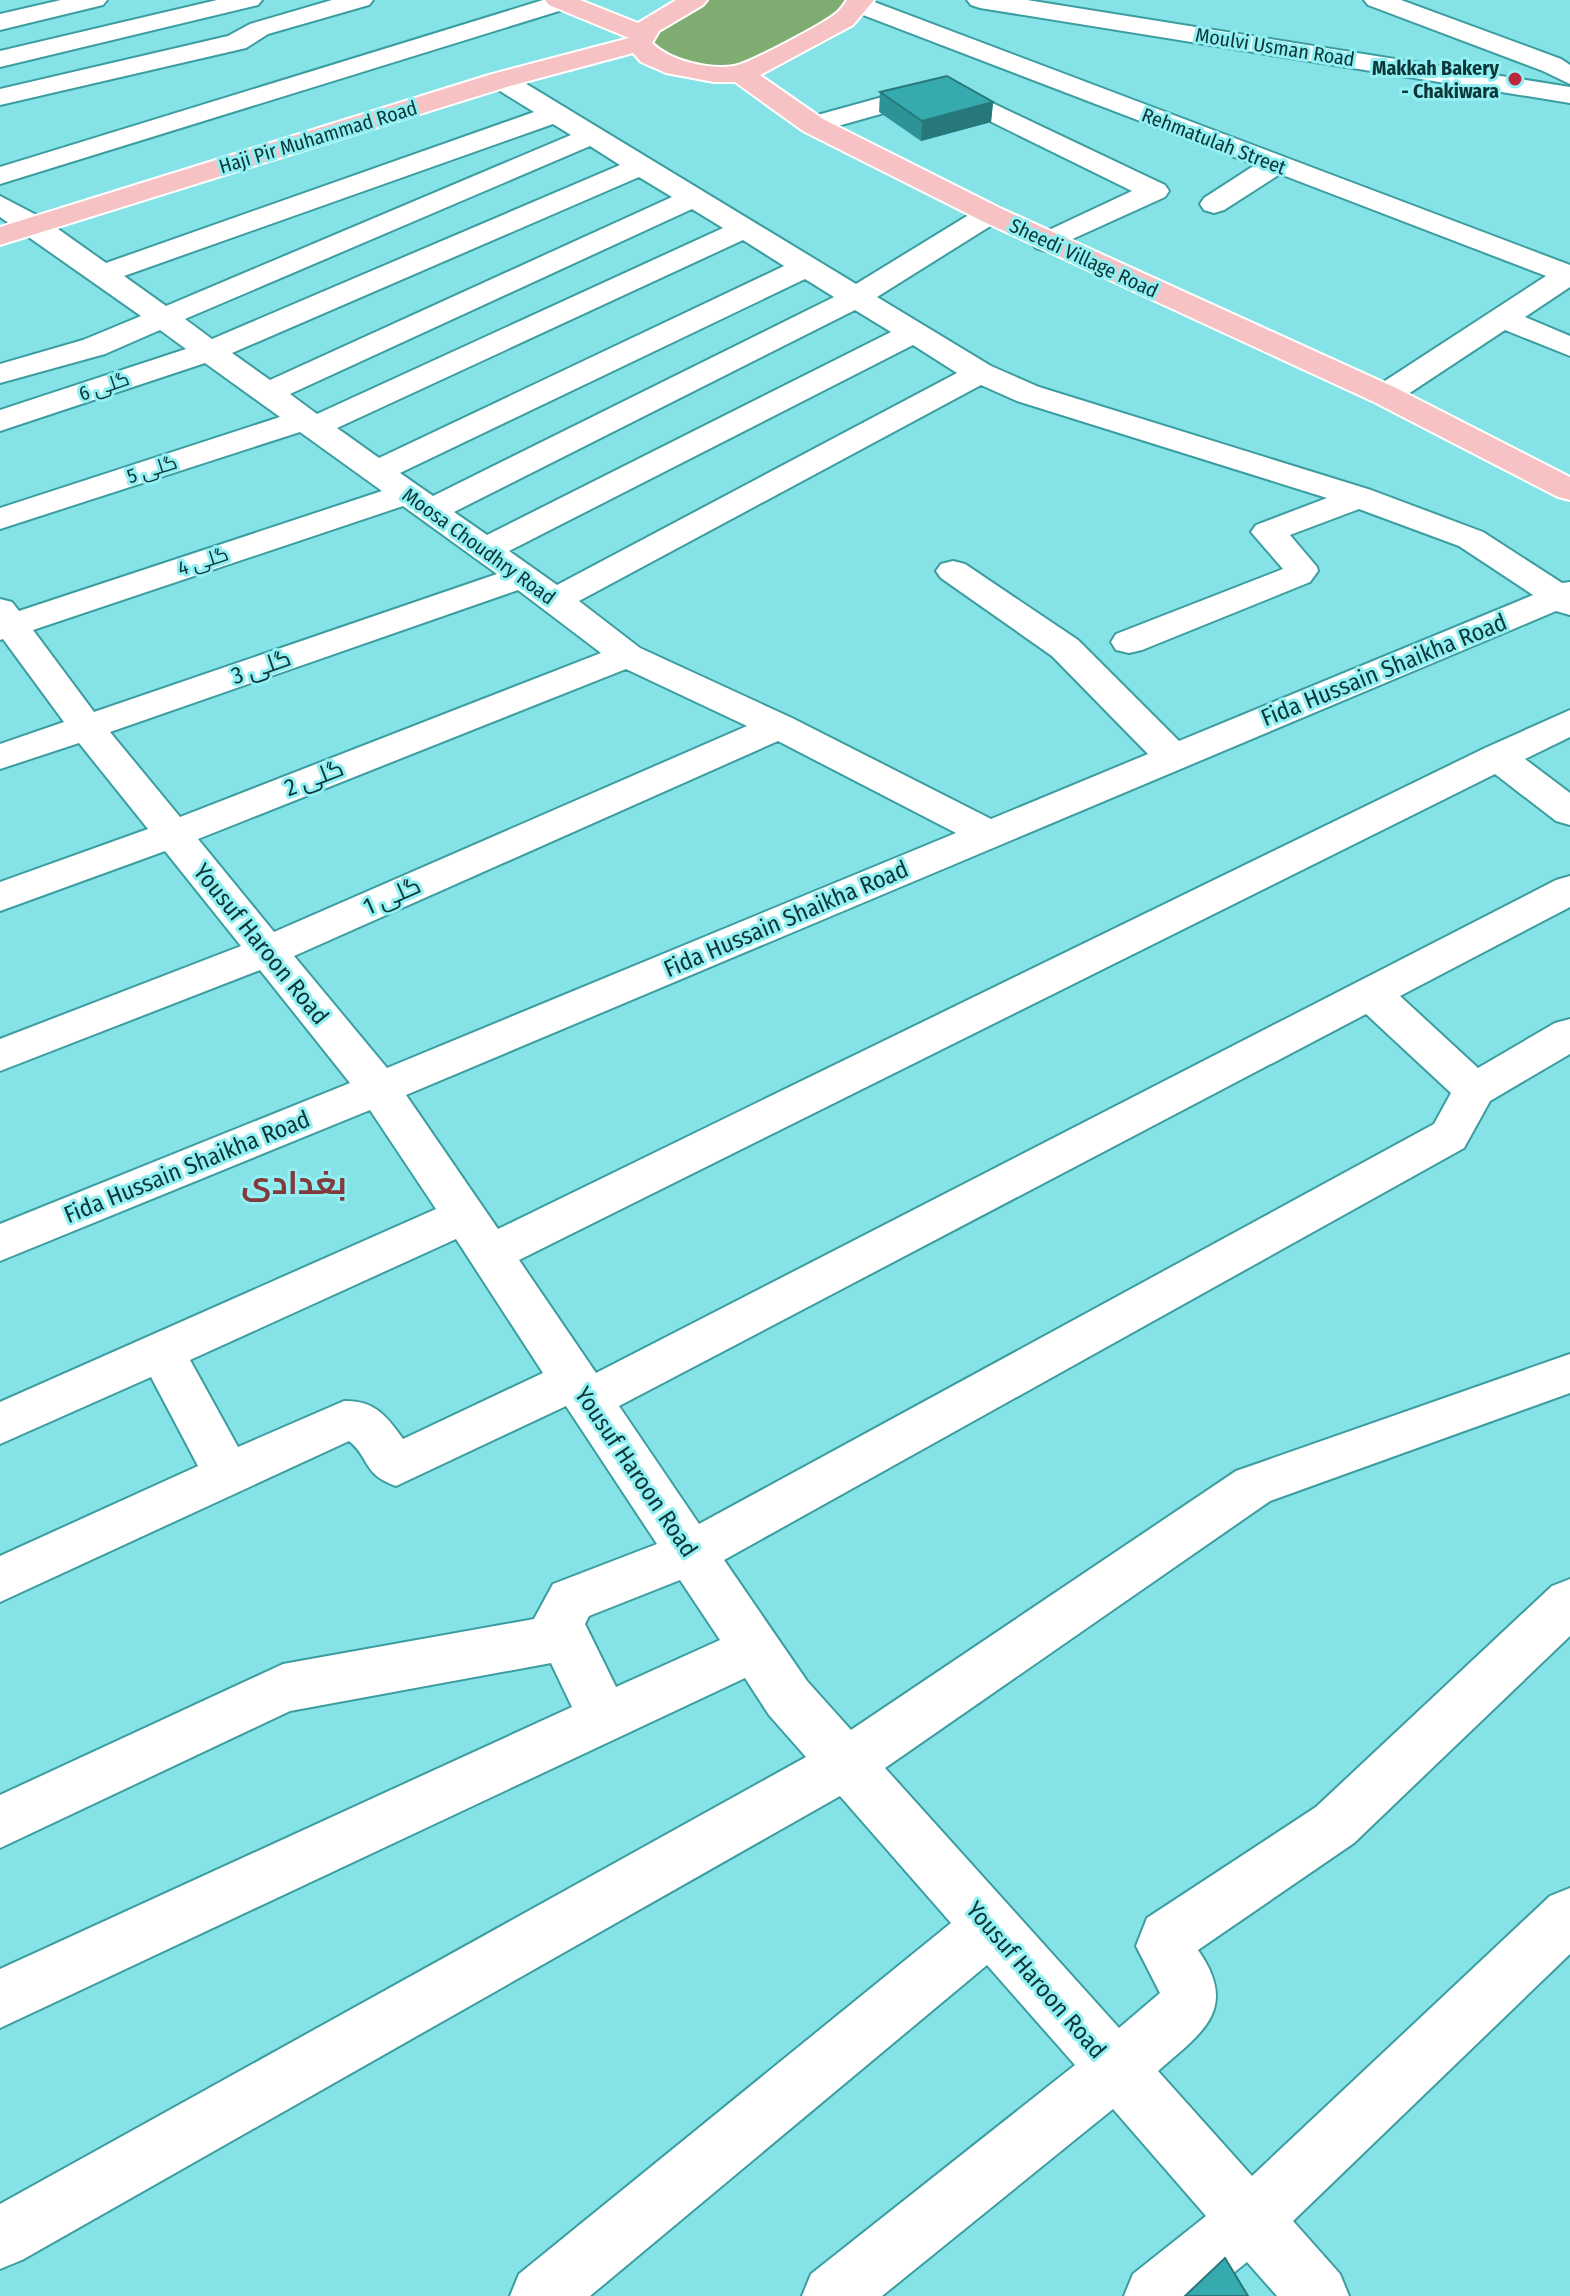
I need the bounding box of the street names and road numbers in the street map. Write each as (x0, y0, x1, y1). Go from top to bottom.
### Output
street label: Moulvi Usman Road (1194, 23, 1356, 71)
street label: Haji Pir Muhammad Road (216, 95, 420, 179)
street label: Rehmatulah Street (1138, 102, 1290, 180)
street label: Sheedi Village Road (1006, 213, 1162, 303)
street label: گلی 6 (76, 366, 133, 407)
street label: گلی 5 (124, 450, 180, 489)
street label: Moosa Choudhry Road (398, 483, 560, 609)
street label: گلی 4 (175, 542, 232, 581)
street label: Fida Hussain Shaikha Road (1257, 608, 1511, 732)
street label: گلی 3 (227, 644, 295, 690)
street label: گلی 2 (280, 754, 348, 802)
street label: Fida Hussain Shaikha Road (660, 855, 912, 983)
street label: Yousuf Haroon Road (188, 858, 334, 1030)
street label: گلی 1 (359, 871, 425, 921)
street label: Fida Hussain Shaikha Road (60, 1105, 314, 1229)
street label: Yousuf Haroon Road (569, 1382, 703, 1562)
street label: Yousuf Haroon Road (960, 1896, 1112, 2064)

